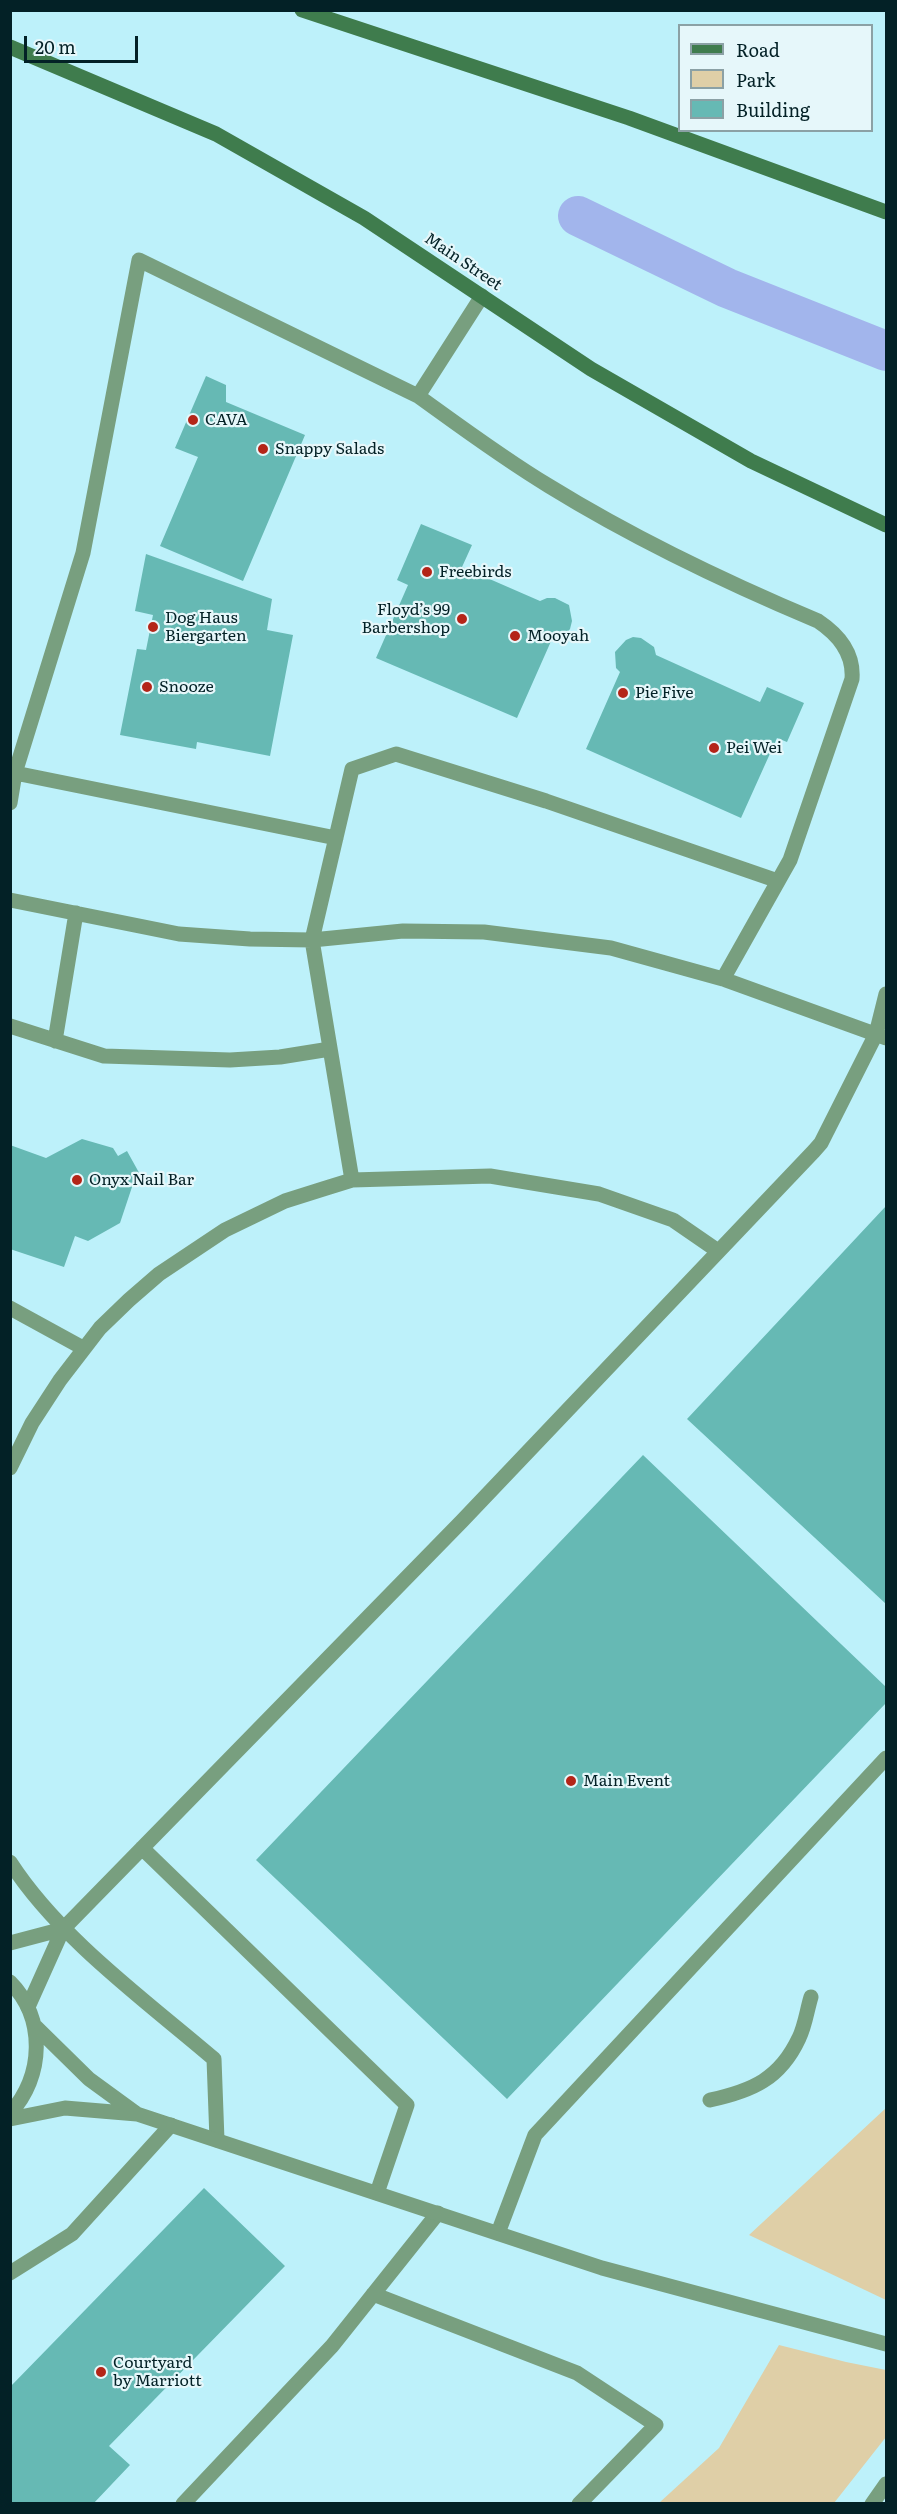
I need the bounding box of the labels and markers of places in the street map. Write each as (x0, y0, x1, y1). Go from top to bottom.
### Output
place label: CAVA (205, 410, 247, 430)
marker: CAVA (186, 413, 200, 427)
place label: Snappy Salads (275, 439, 384, 459)
marker: Snappy Salads (256, 442, 270, 456)
place label: Freebirds (439, 562, 512, 582)
marker: Freebirds (420, 565, 434, 579)
place label: Floyd’s 99 Barbershop (361, 600, 450, 638)
place label: Dog Haus Biergarten (165, 608, 247, 646)
marker: Floyd’s 99 Barbershop (455, 612, 469, 626)
marker: Dog Haus Biergarten (146, 620, 160, 634)
place label: Mooyah (527, 626, 589, 646)
marker: Mooyah (508, 629, 522, 643)
place label: Snooze (159, 677, 214, 697)
marker: Snooze (140, 680, 154, 694)
place label: Pie Five (635, 683, 693, 703)
marker: Pie Five (616, 686, 630, 700)
place label: Pei Wei (726, 738, 782, 758)
marker: Pei Wei (707, 741, 721, 755)
place label: Onyx Nail Bar (89, 1170, 194, 1190)
marker: Onyx Nail Bar (70, 1173, 84, 1187)
place label: Main Event (583, 1771, 670, 1791)
marker: Main Event (564, 1774, 578, 1788)
place label: Courtyard by Marriott (113, 2353, 202, 2391)
marker: Courtyard by Marriott (94, 2365, 108, 2379)

